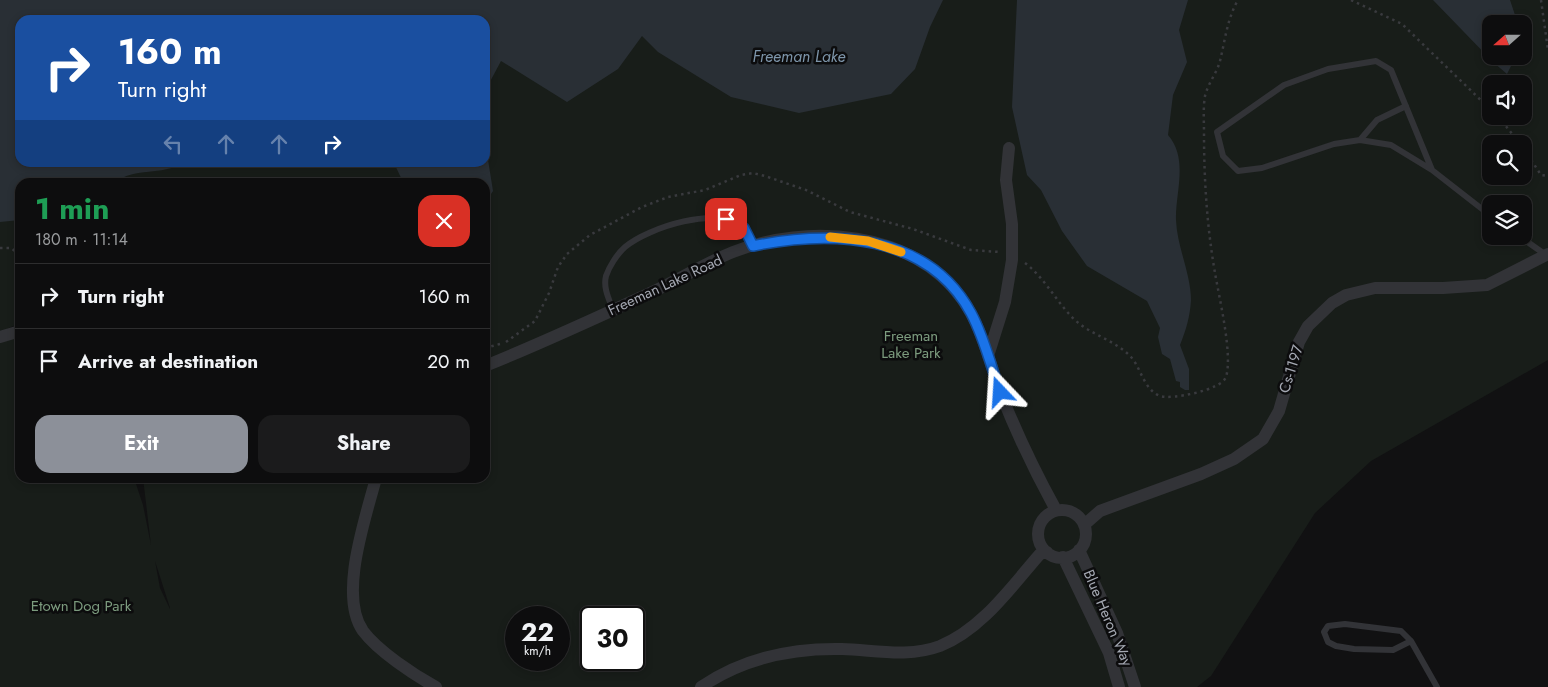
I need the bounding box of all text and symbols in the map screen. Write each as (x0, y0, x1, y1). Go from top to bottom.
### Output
north arrow (1482, 15, 1532, 65)
map controls (1482, 15, 1532, 245)
text: 160 m (118, 27, 222, 77)
icon: right (35, 35, 100, 100)
water label: Freeman Lake (753, 45, 845, 68)
text: Turn right (118, 73, 206, 105)
button: sound (1482, 75, 1532, 125)
icon: left (159, 130, 187, 158)
icon: ahead (212, 130, 240, 158)
icon: ahead (265, 130, 293, 158)
icon: right (318, 130, 346, 158)
button: search (1482, 135, 1532, 185)
text: 1 min (35, 187, 109, 230)
button: close (418, 195, 470, 247)
button: layers (1482, 195, 1532, 245)
pin (705, 198, 747, 240)
icon: arrive (712, 205, 740, 233)
text: 180 m · 11:14 (35, 228, 128, 251)
street label: Freeman Lake Road (604, 249, 726, 321)
icon: right (35, 282, 63, 310)
text: Turn right (78, 283, 164, 310)
text: 160 m (419, 283, 470, 310)
park label: Freeman Lake Park (881, 325, 941, 364)
street label: Cs-1197 (1273, 342, 1309, 396)
icon: arrive (35, 347, 63, 375)
text: Arrive at destination (78, 348, 258, 375)
text: 20 m (427, 348, 470, 375)
position arrow (973, 365, 1025, 417)
button: Exit (35, 415, 248, 473)
button: Share (258, 415, 470, 473)
street label: Blue Heron Way (1078, 566, 1138, 670)
park label: Etown Dog Park (31, 595, 132, 617)
speed limit sign: 30 (580, 606, 645, 671)
text: 22 (521, 614, 554, 650)
text: km/h (524, 642, 551, 660)

